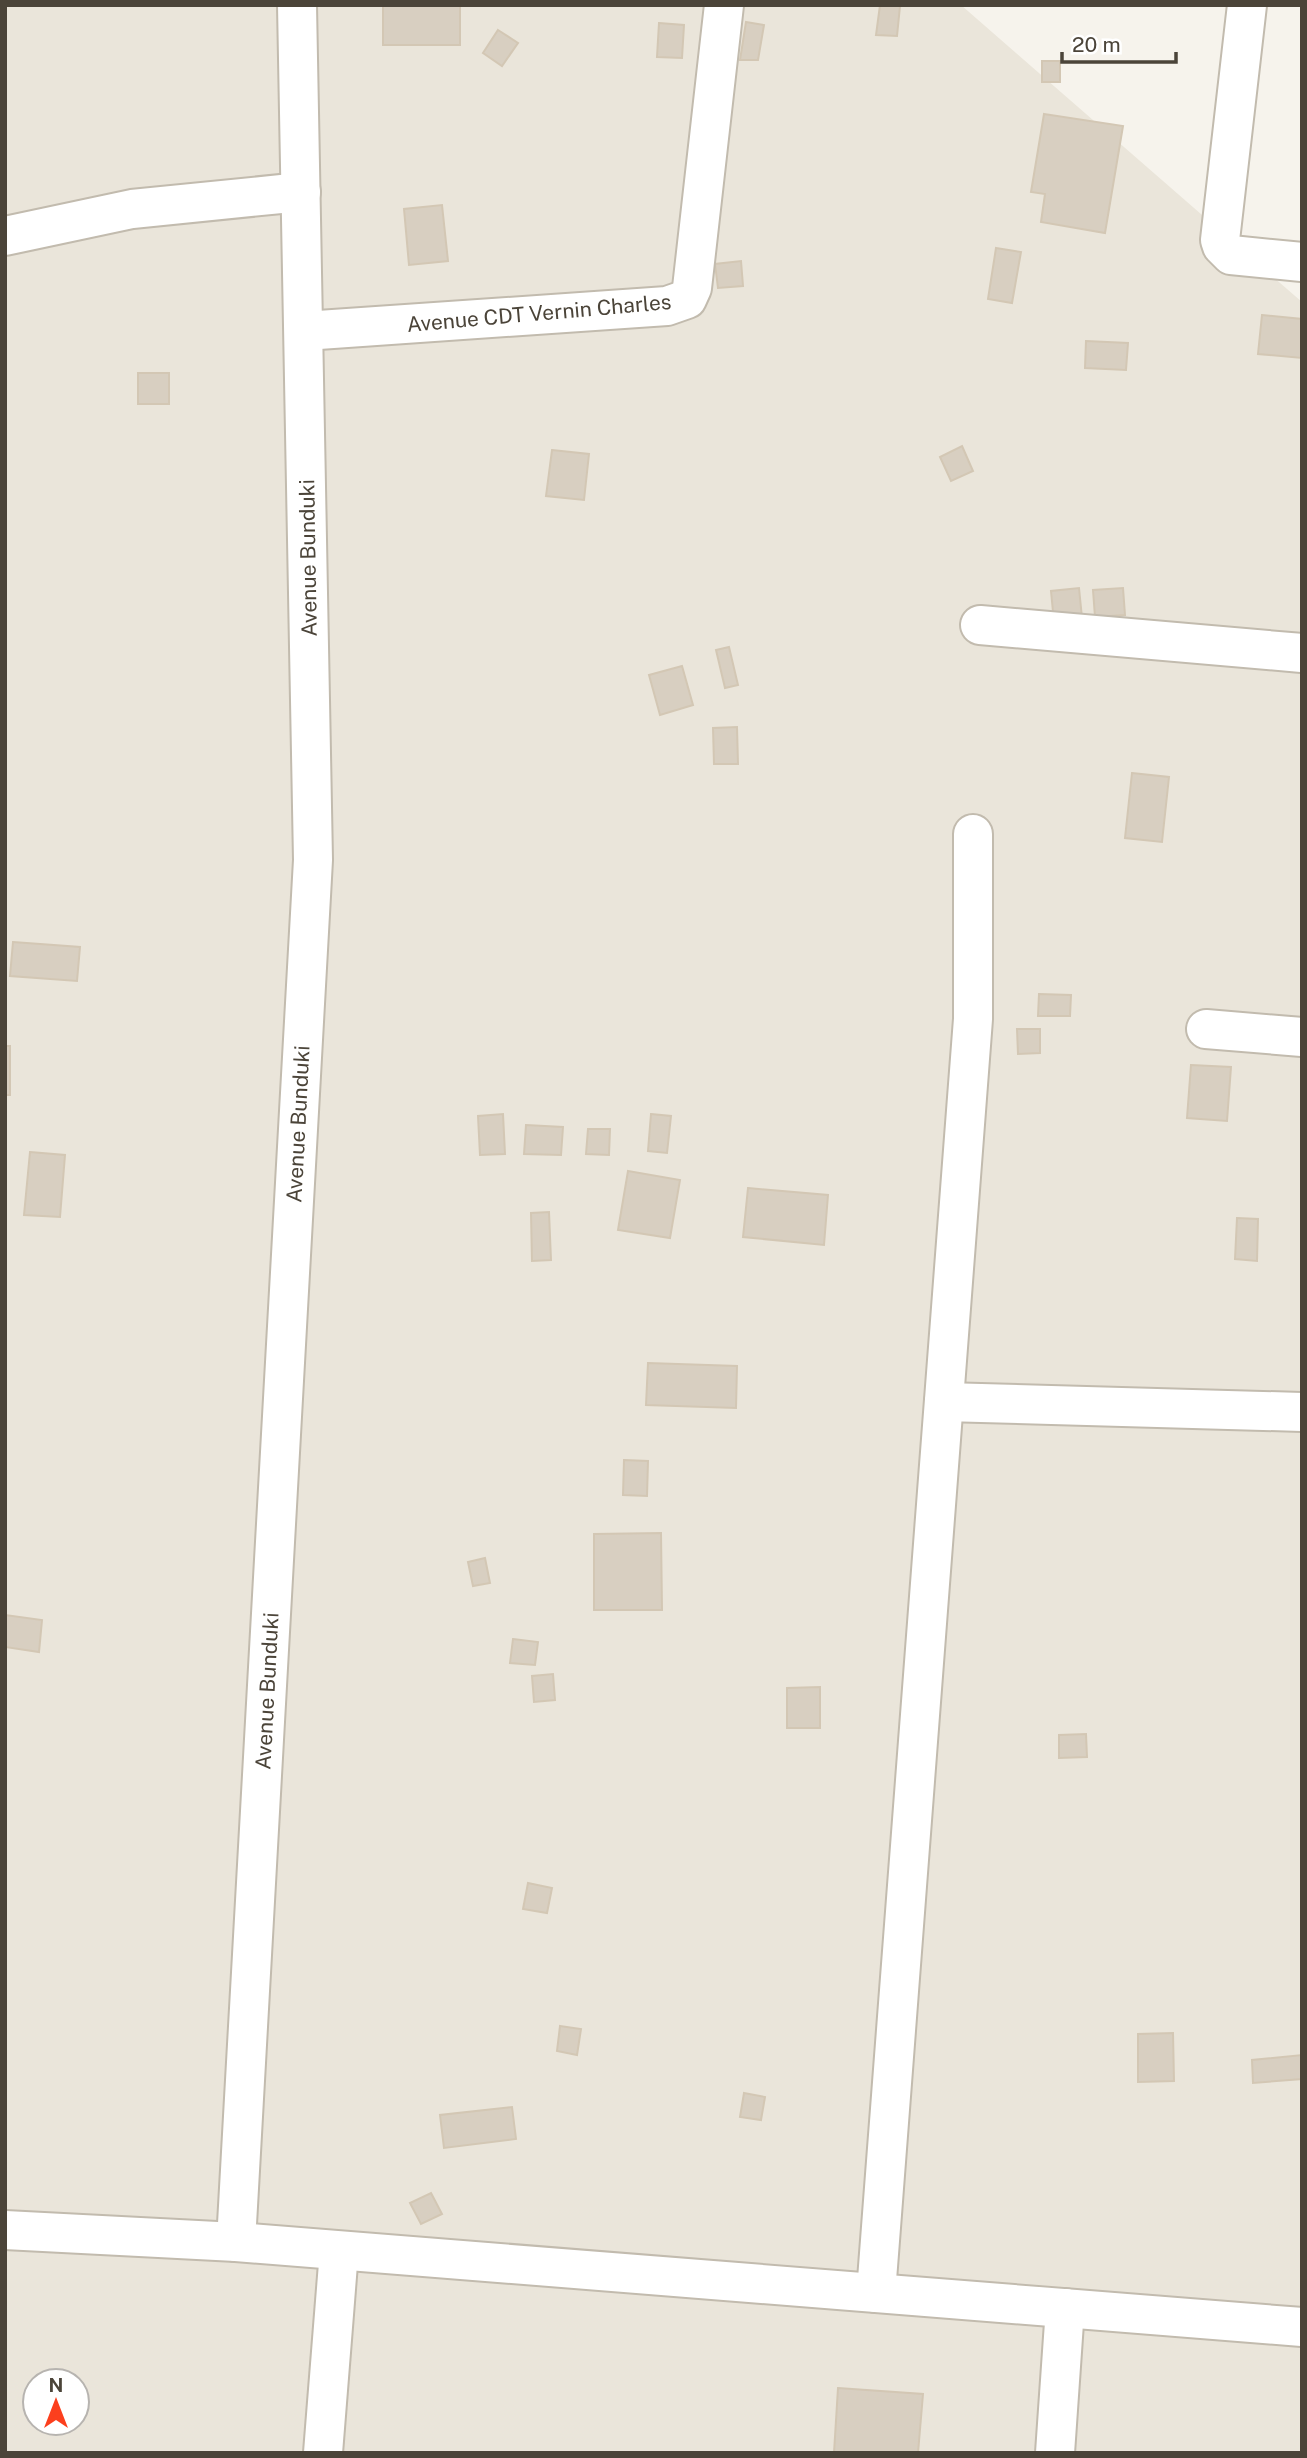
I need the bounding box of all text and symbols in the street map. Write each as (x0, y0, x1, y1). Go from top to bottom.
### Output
scale bar (1062, 21, 1176, 65)
text: 20 m (1072, 32, 1121, 57)
street label: Avenue CDT Vernin Charles (406, 289, 672, 337)
street label: Avenue Bunduki (294, 479, 322, 637)
street label: Avenue Bunduki (281, 1045, 315, 1203)
street label: Avenue Bunduki (250, 1612, 284, 1770)
north arrow (21, 2367, 91, 2437)
text: N (49, 2374, 63, 2396)

